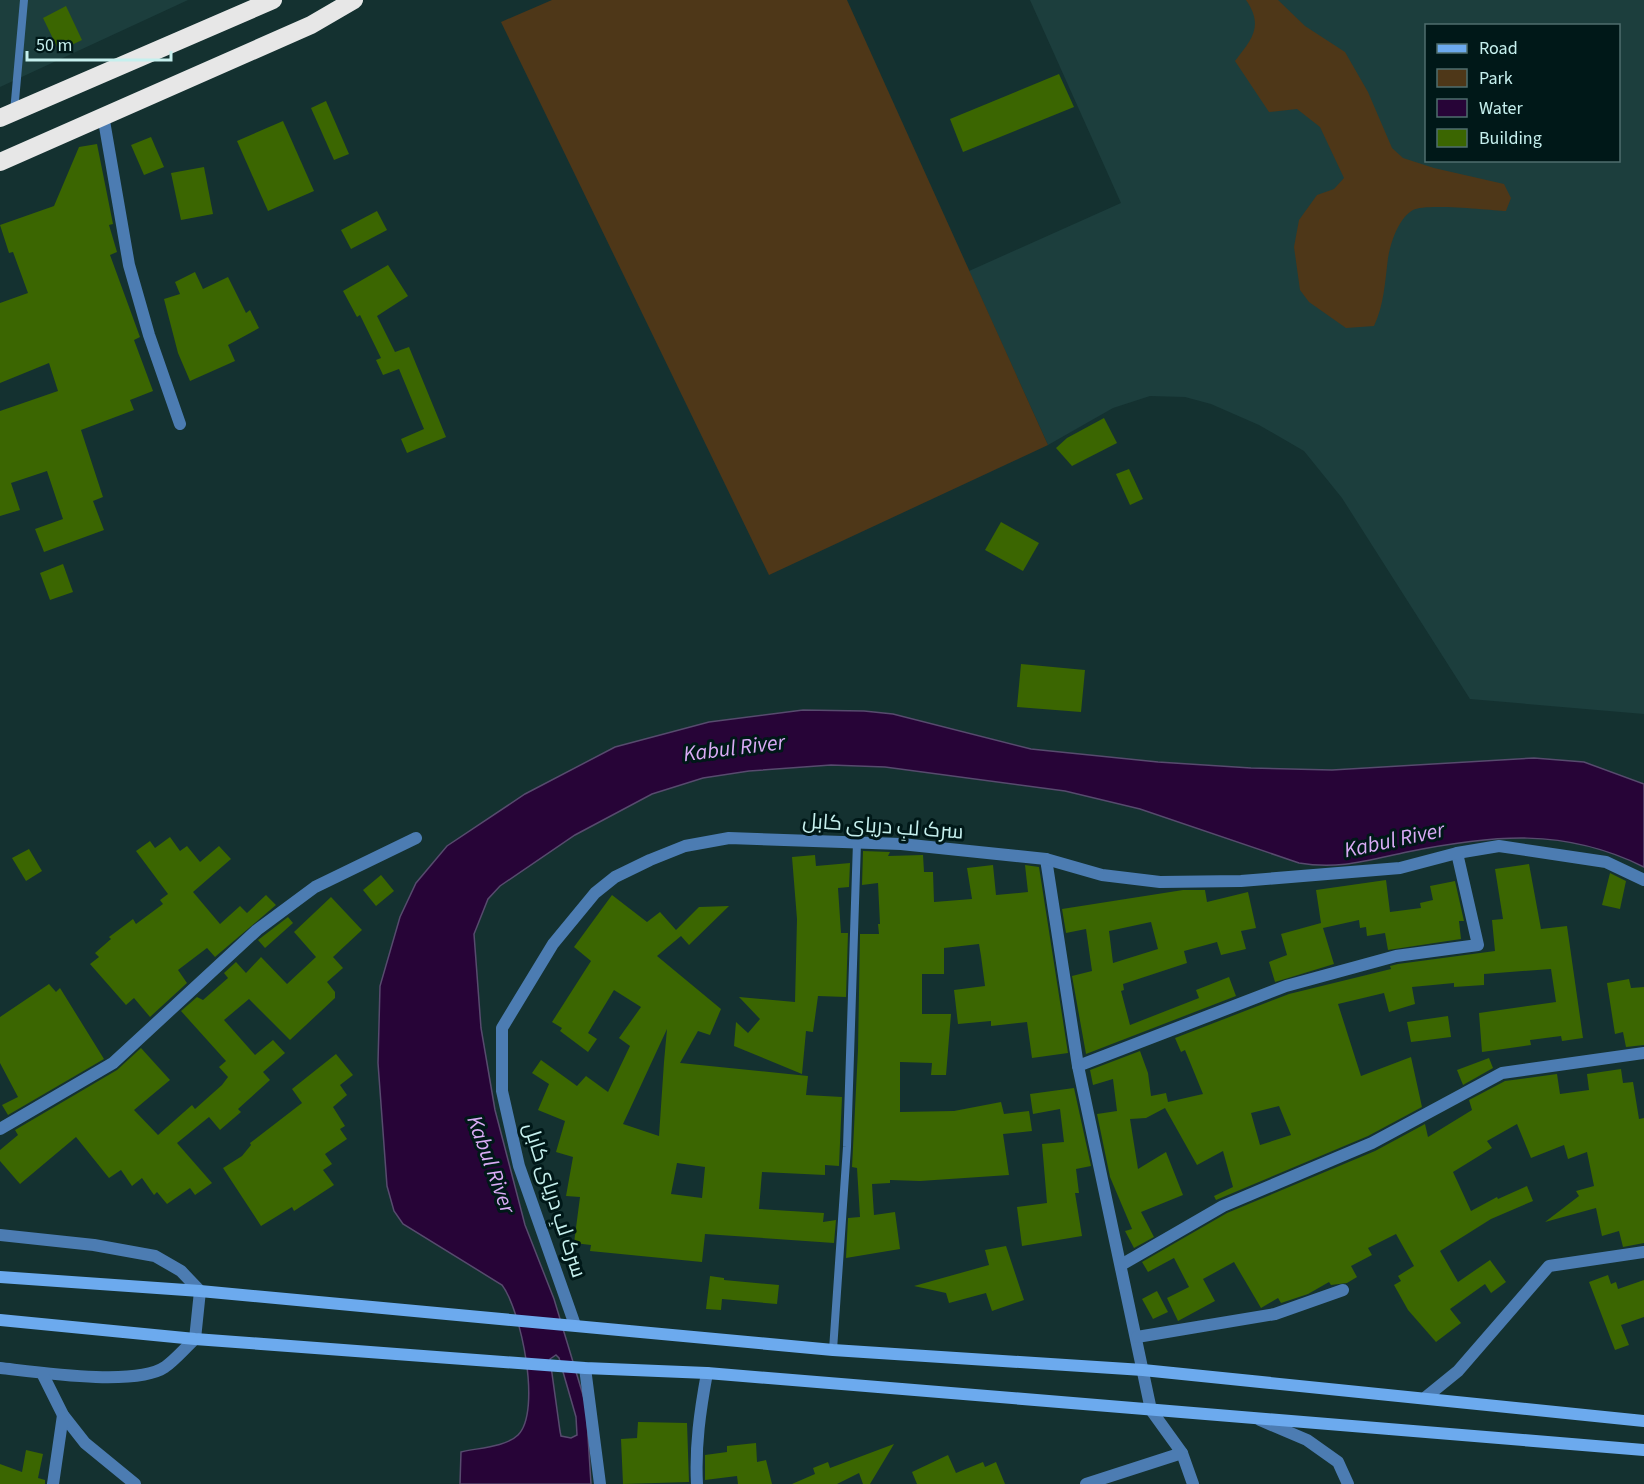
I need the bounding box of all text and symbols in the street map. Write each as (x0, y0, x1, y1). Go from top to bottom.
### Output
scale bar (27, 24, 171, 62)
legend (1425, 24, 1620, 162)
text: 50 m (36, 33, 72, 58)
text: Road (1479, 36, 1518, 61)
text: Park (1479, 66, 1513, 91)
text: Water (1479, 96, 1523, 121)
text: Building (1479, 126, 1542, 151)
water label: Kabul River (681, 726, 788, 770)
street label: سرک لبِ دریای کابل (802, 805, 964, 847)
water label: Kabul River (1341, 813, 1449, 866)
water label: Kabul River (459, 1111, 524, 1219)
street label: سرک لبِ دریای کابل (516, 1119, 594, 1281)

